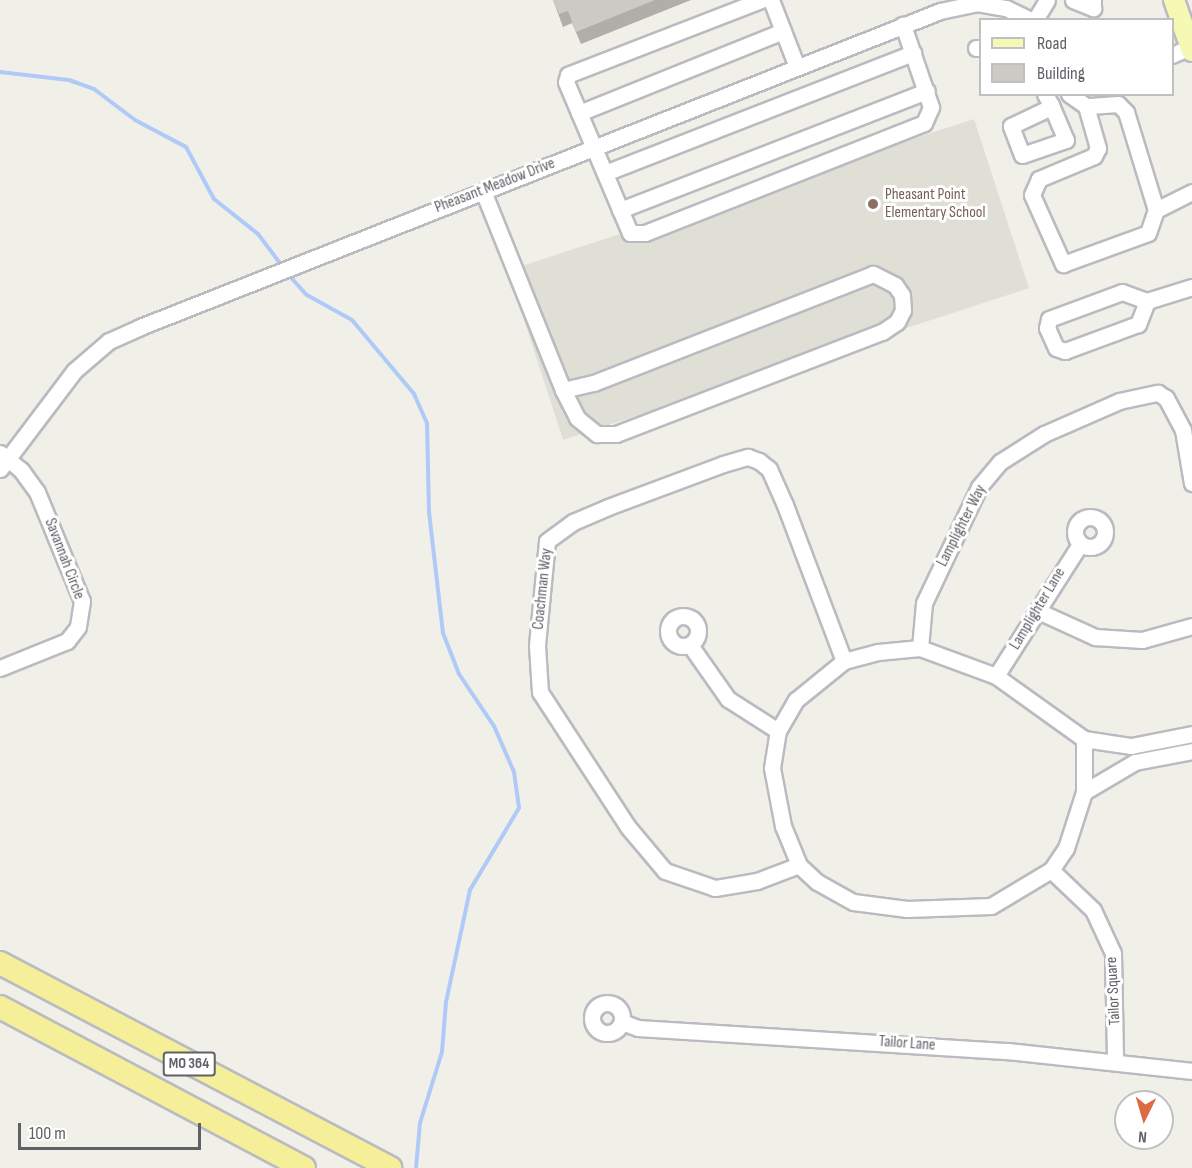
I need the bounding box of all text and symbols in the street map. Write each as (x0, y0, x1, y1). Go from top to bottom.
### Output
legend (979, 18, 1174, 96)
text: Road (1037, 33, 1067, 54)
text: Building (1037, 63, 1085, 84)
street label: Pheasant Meadow Drive (432, 154, 558, 218)
place label: Pheasant Point Elementary School (885, 185, 985, 223)
marker: Pheasant Point Elementary School (866, 197, 880, 211)
street label: Lamplighter Way (933, 482, 991, 570)
street label: Savannah Circle (40, 516, 88, 602)
street label: Coachman Way (529, 547, 557, 631)
street label: Lamplighter Lane (1006, 565, 1070, 653)
street label: Tailor Square (1103, 956, 1125, 1026)
street label: Tailor Lane (878, 1032, 936, 1056)
road number: MO 364 (162, 1052, 216, 1076)
north arrow (1114, 1090, 1174, 1150)
scale bar (21, 1111, 204, 1149)
text: 100 m (29, 1123, 66, 1144)
text: N (1137, 1127, 1148, 1146)

